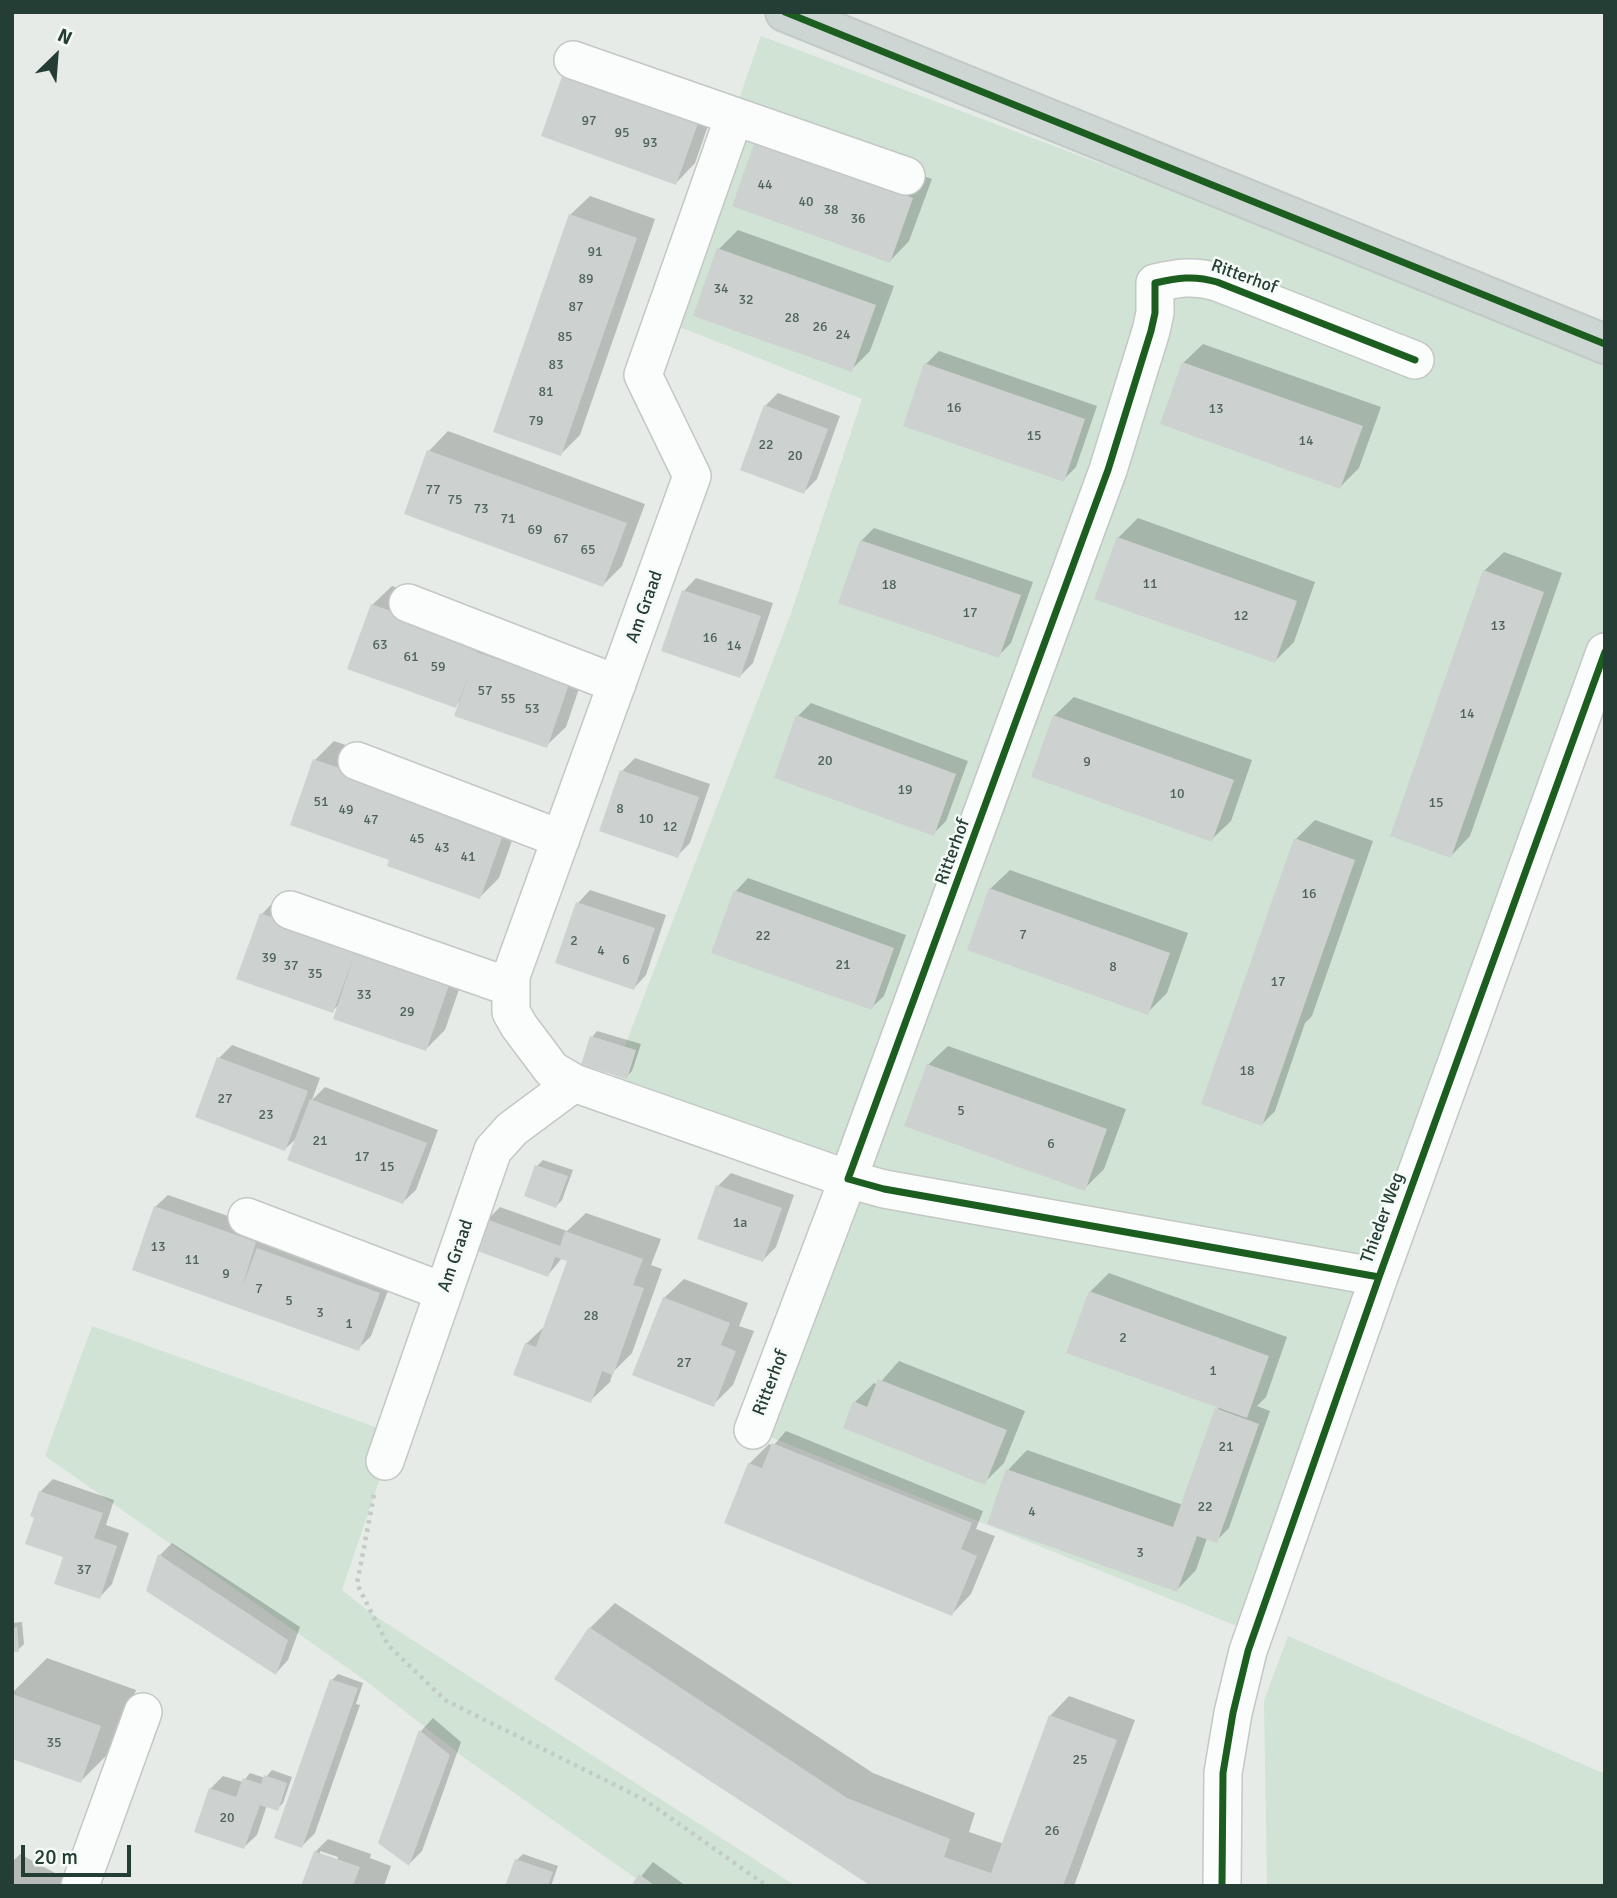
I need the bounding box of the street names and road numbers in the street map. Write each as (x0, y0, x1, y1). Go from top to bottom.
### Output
street label: Ritterhof (1208, 255, 1280, 299)
street label: Am Graad (622, 568, 668, 646)
street label: Ritterhof (931, 816, 975, 888)
street label: Thieder Weg (1357, 1170, 1409, 1266)
street label: Am Graad (434, 1217, 478, 1295)
street label: Ritterhof (749, 1347, 793, 1419)

